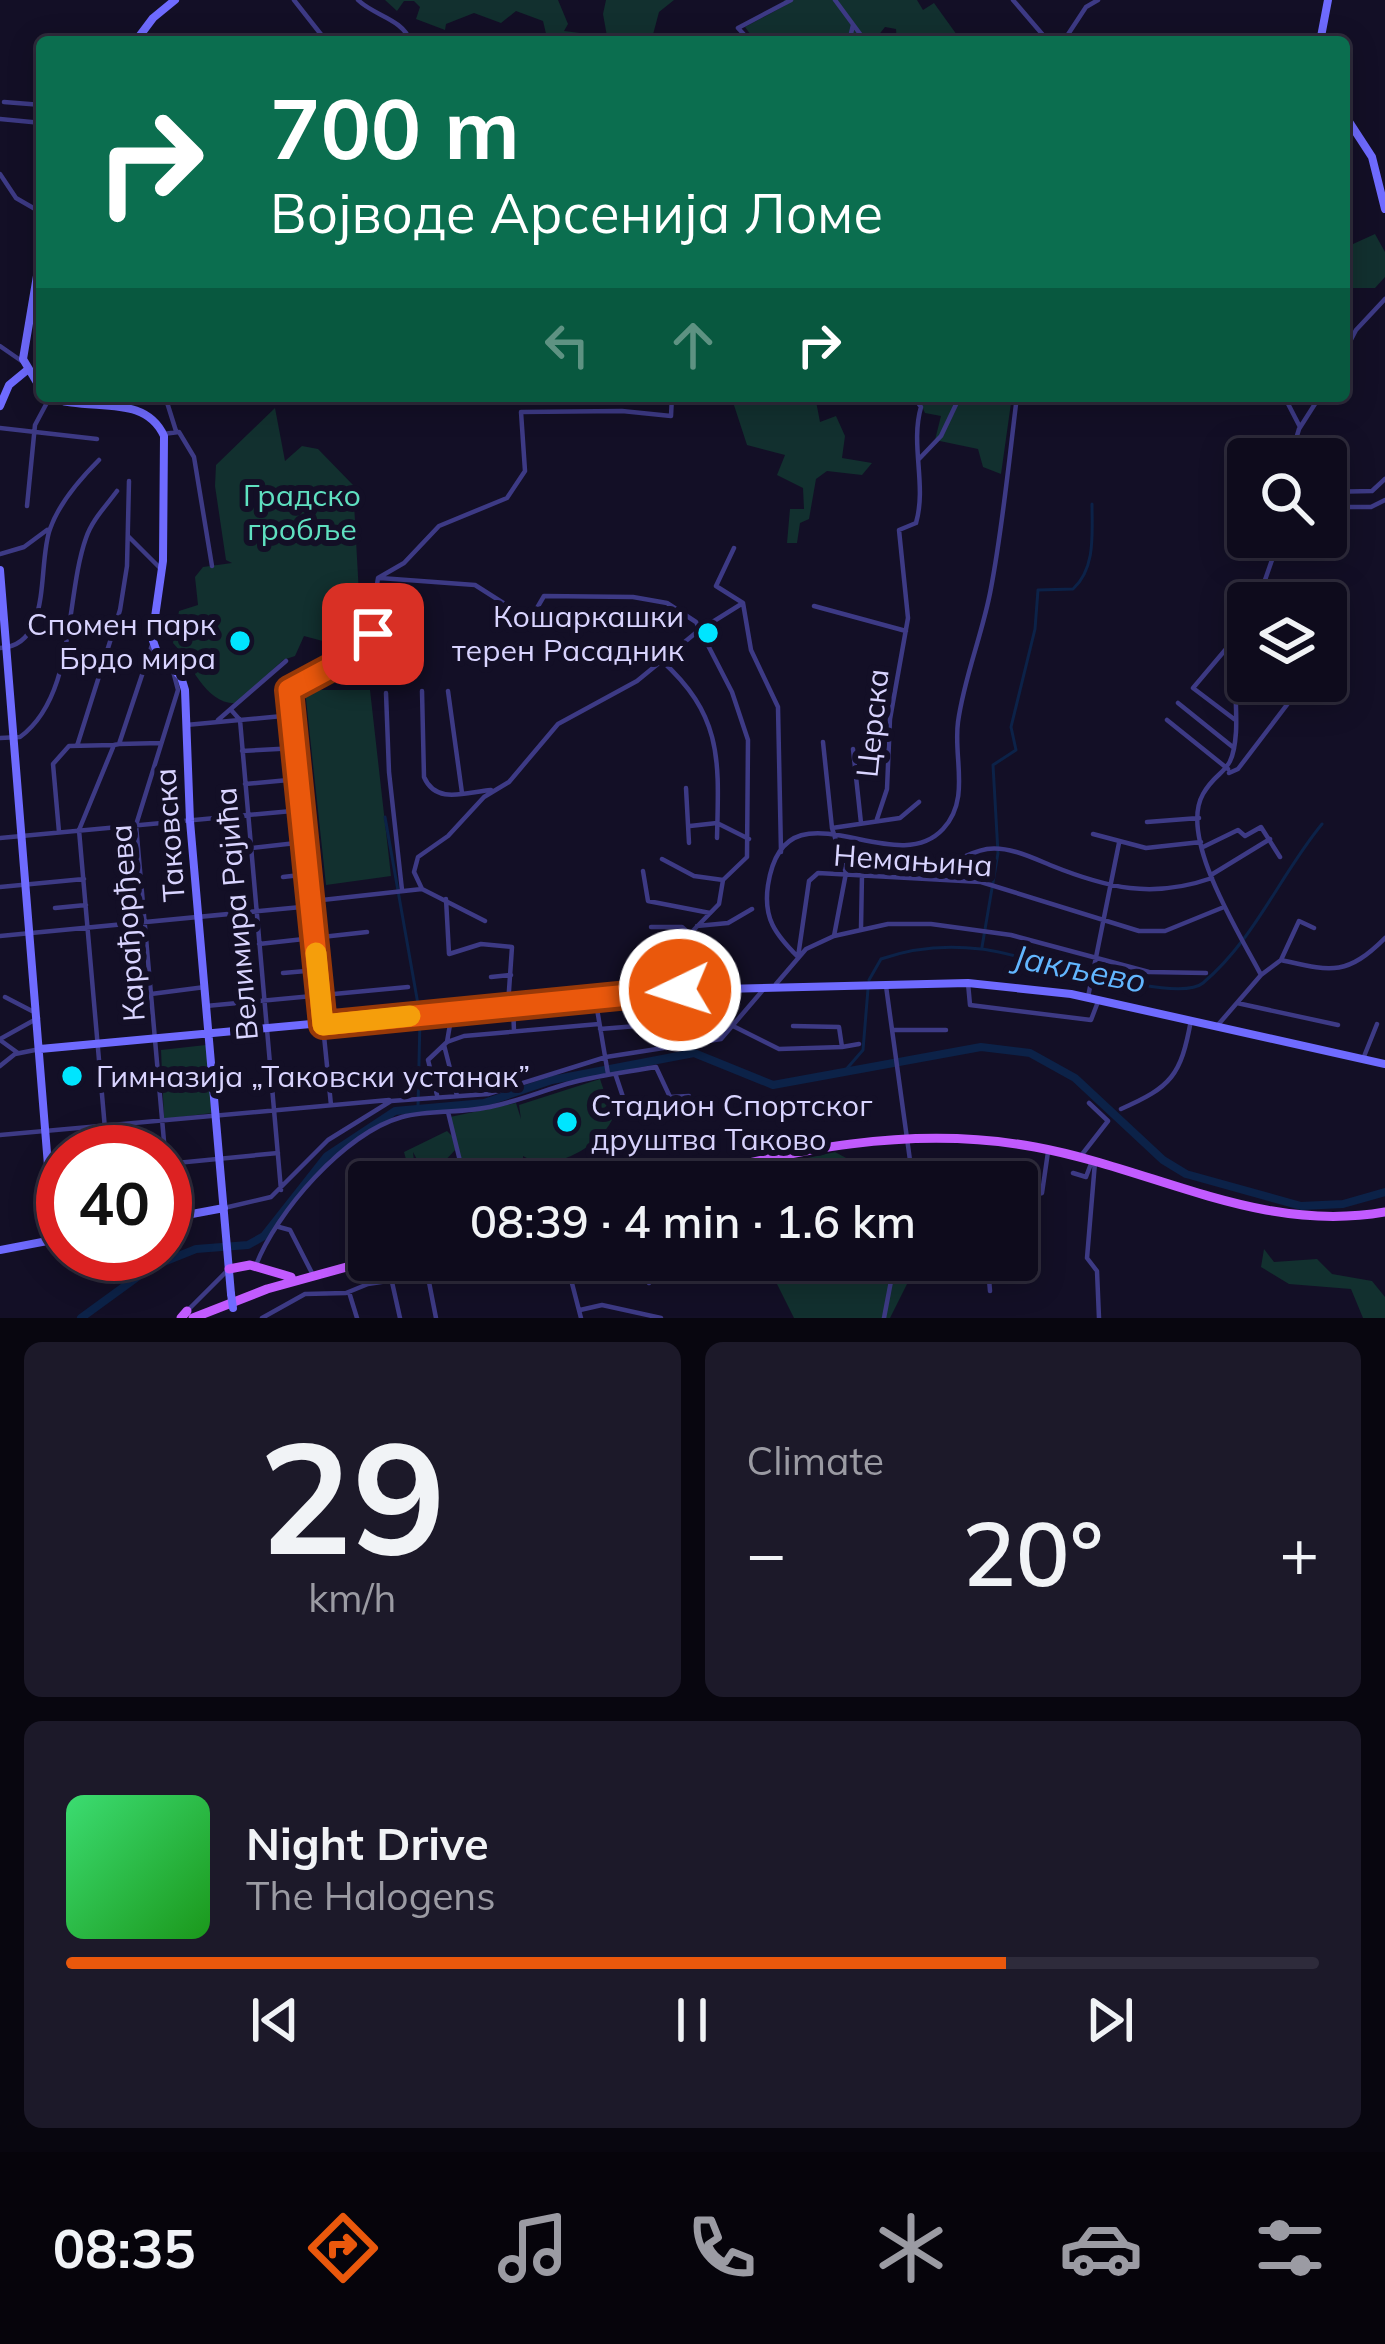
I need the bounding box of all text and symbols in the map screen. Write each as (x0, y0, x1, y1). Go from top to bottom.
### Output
text: 700 m (270, 75, 520, 180)
icon: right (72, 84, 228, 240)
text: Војводе Арсенија Ломе (270, 179, 883, 247)
icon: left (534, 312, 600, 378)
icon: ahead (660, 312, 726, 378)
icon: right (786, 312, 852, 378)
map controls (1227, 438, 1347, 702)
button: search (1227, 438, 1347, 558)
park label: Градско гробље (243, 476, 361, 548)
button: layers (1227, 582, 1347, 702)
pin (322, 583, 424, 685)
place label: Кошаркашки терен Расадник (452, 597, 685, 669)
icon: arrive (340, 601, 406, 667)
place label: Спомен парк Брдо мира (27, 605, 217, 677)
marker: Кошаркашки терен Расадник (695, 620, 721, 646)
marker: Спомен парк Брдо мира (227, 628, 253, 654)
street label: Церска (847, 667, 897, 779)
street label: Таковска (145, 767, 193, 903)
street label: Велимира Рајића (206, 786, 266, 1042)
street label: Карађорђева (101, 823, 153, 1023)
street label: Немањина (832, 835, 994, 885)
position arrow (617, 927, 743, 1053)
water label: Јакљево (1007, 935, 1150, 1001)
place label: Гимназија „Таковски устанак” (96, 1057, 530, 1095)
marker: Гимназија „Таковски устанак” (59, 1063, 85, 1089)
place label: Стадион Спортског друштва Таково (591, 1086, 873, 1158)
marker: Стадион Спортског друштва Таково (554, 1109, 580, 1135)
speed limit sign: 40 (36, 1125, 192, 1281)
text: 08:39 · 4 min · 1.6 km (470, 1193, 916, 1249)
text: 29 (259, 1397, 446, 1593)
text: Climate (747, 1436, 884, 1485)
text: 20° (962, 1496, 1104, 1609)
text: − (747, 1511, 786, 1594)
text: + (1279, 1511, 1319, 1594)
text: km/h (308, 1573, 396, 1622)
text: Night Drive (246, 1815, 489, 1871)
text: The Halogens (246, 1871, 496, 1920)
icon: previous (242, 1987, 308, 2053)
icon: pause (659, 1987, 725, 2053)
icon: next (1077, 1987, 1143, 2053)
icon: directions (301, 2206, 385, 2290)
icon: music (491, 2206, 575, 2290)
icon: phone (680, 2206, 764, 2290)
icon: climate (869, 2206, 953, 2290)
icon: car (1059, 2206, 1143, 2290)
icon: filters (1248, 2206, 1332, 2290)
text: 08:35 (53, 2214, 196, 2282)

